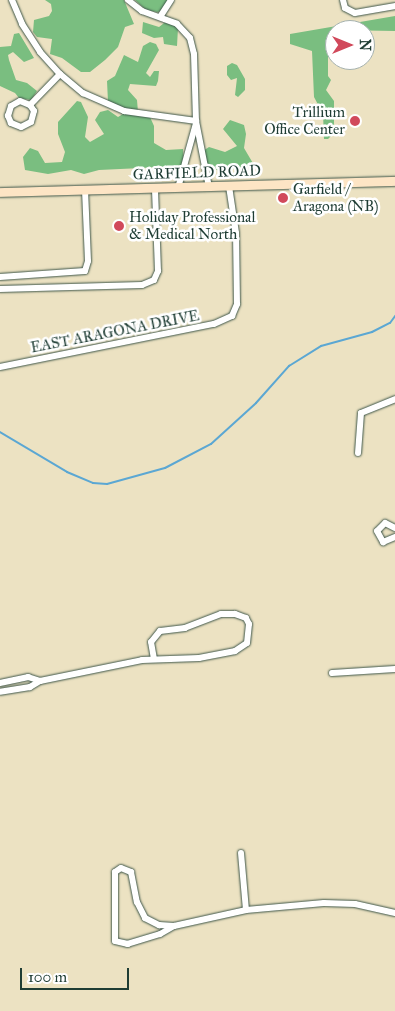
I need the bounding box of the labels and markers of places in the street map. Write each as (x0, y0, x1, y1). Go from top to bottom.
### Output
place label: Trillium Office Center (264, 103, 345, 138)
marker: Trillium Office Center (349, 115, 361, 127)
place label: Garfield / Aragona (NB) (293, 180, 379, 215)
marker: Garfield / Aragona (NB) (277, 192, 289, 204)
place label: Holiday Professional & Medical North (129, 208, 255, 243)
marker: Holiday Professional & Medical North (113, 220, 125, 232)

